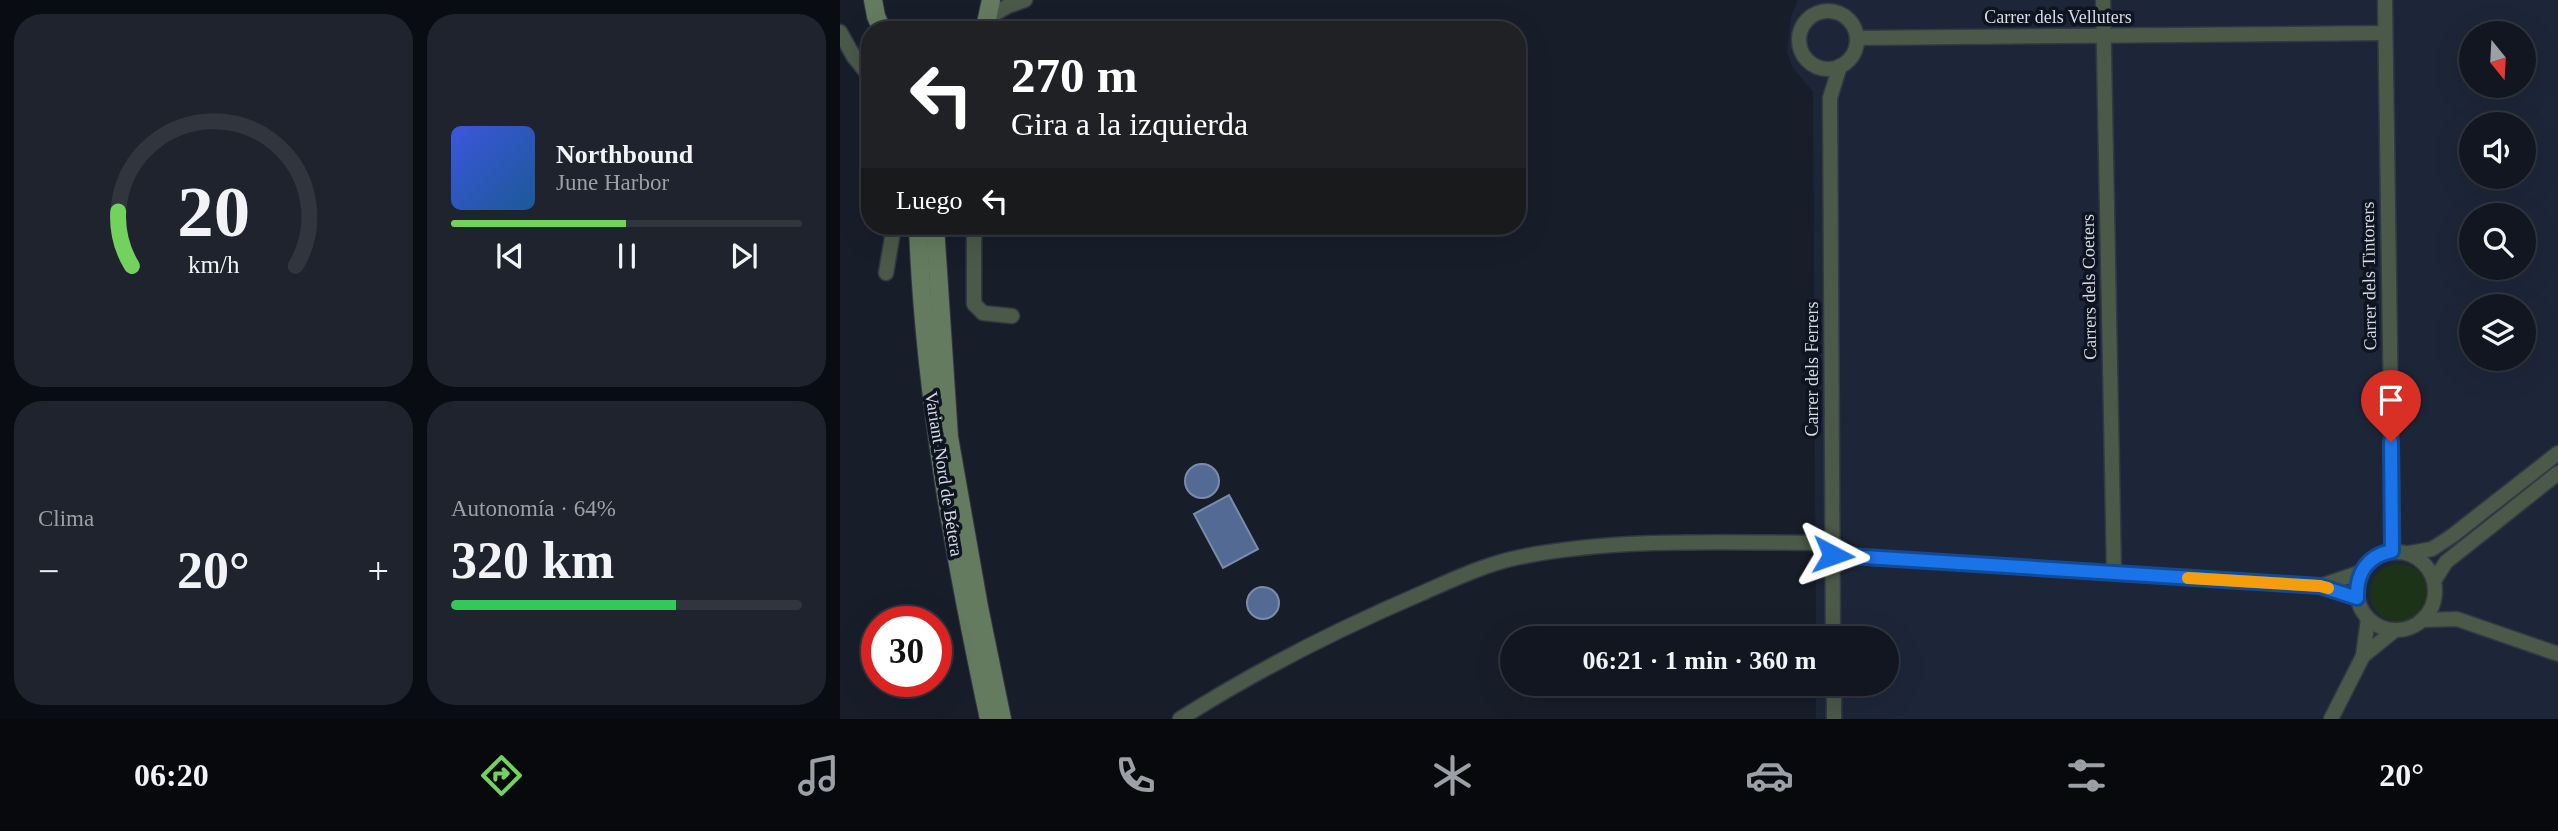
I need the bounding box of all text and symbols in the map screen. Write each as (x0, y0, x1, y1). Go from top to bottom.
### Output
street label: Carrer dels Velluters (1984, 7, 2132, 27)
north arrow (2459, 21, 2536, 98)
map controls (2459, 21, 2536, 371)
text: 270 m (1011, 48, 1138, 103)
icon: left (896, 49, 987, 140)
text: Gira a la izquierda (1011, 106, 1248, 142)
button: sound (2459, 112, 2536, 189)
text: Northbound (556, 140, 693, 169)
text: June Harbor (556, 170, 669, 195)
text: 20 (177, 172, 250, 253)
icon: left (976, 182, 1014, 220)
text: Luego (896, 186, 962, 215)
street label: Carrer dels Tintorers (2358, 201, 2380, 351)
button: search (2459, 203, 2536, 280)
street label: Carrers dels Coeters (2078, 214, 2100, 360)
icon: previous (491, 237, 529, 275)
icon: pause (608, 237, 646, 275)
icon: next (725, 237, 763, 275)
text: km/h (188, 251, 240, 278)
button: layers (2459, 294, 2536, 371)
street label: Carrer dels Ferrers (1802, 302, 1822, 436)
pin (2361, 370, 2421, 442)
icon: arrive (2372, 381, 2410, 419)
street label: Variant Nord de Bétera (921, 390, 967, 558)
text: Autonomía · 64% (451, 496, 616, 521)
text: Clima (38, 506, 94, 531)
position arrow (1796, 518, 1870, 592)
text: 320 km (451, 532, 614, 589)
text: 20° (177, 542, 250, 599)
text: − (38, 550, 59, 592)
text: + (368, 550, 389, 592)
speed limit sign: 30 (861, 606, 952, 697)
text: 06:21 · 1 min · 360 m (1583, 646, 1817, 675)
icon: directions (477, 751, 526, 800)
icon: music (794, 751, 843, 800)
icon: phone (1111, 751, 1160, 800)
icon: climate (1428, 751, 1477, 800)
icon: car (1745, 751, 1794, 800)
icon: filters (2062, 751, 2111, 800)
text: 06:20 (134, 757, 209, 793)
text: 20° (2379, 757, 2424, 793)

